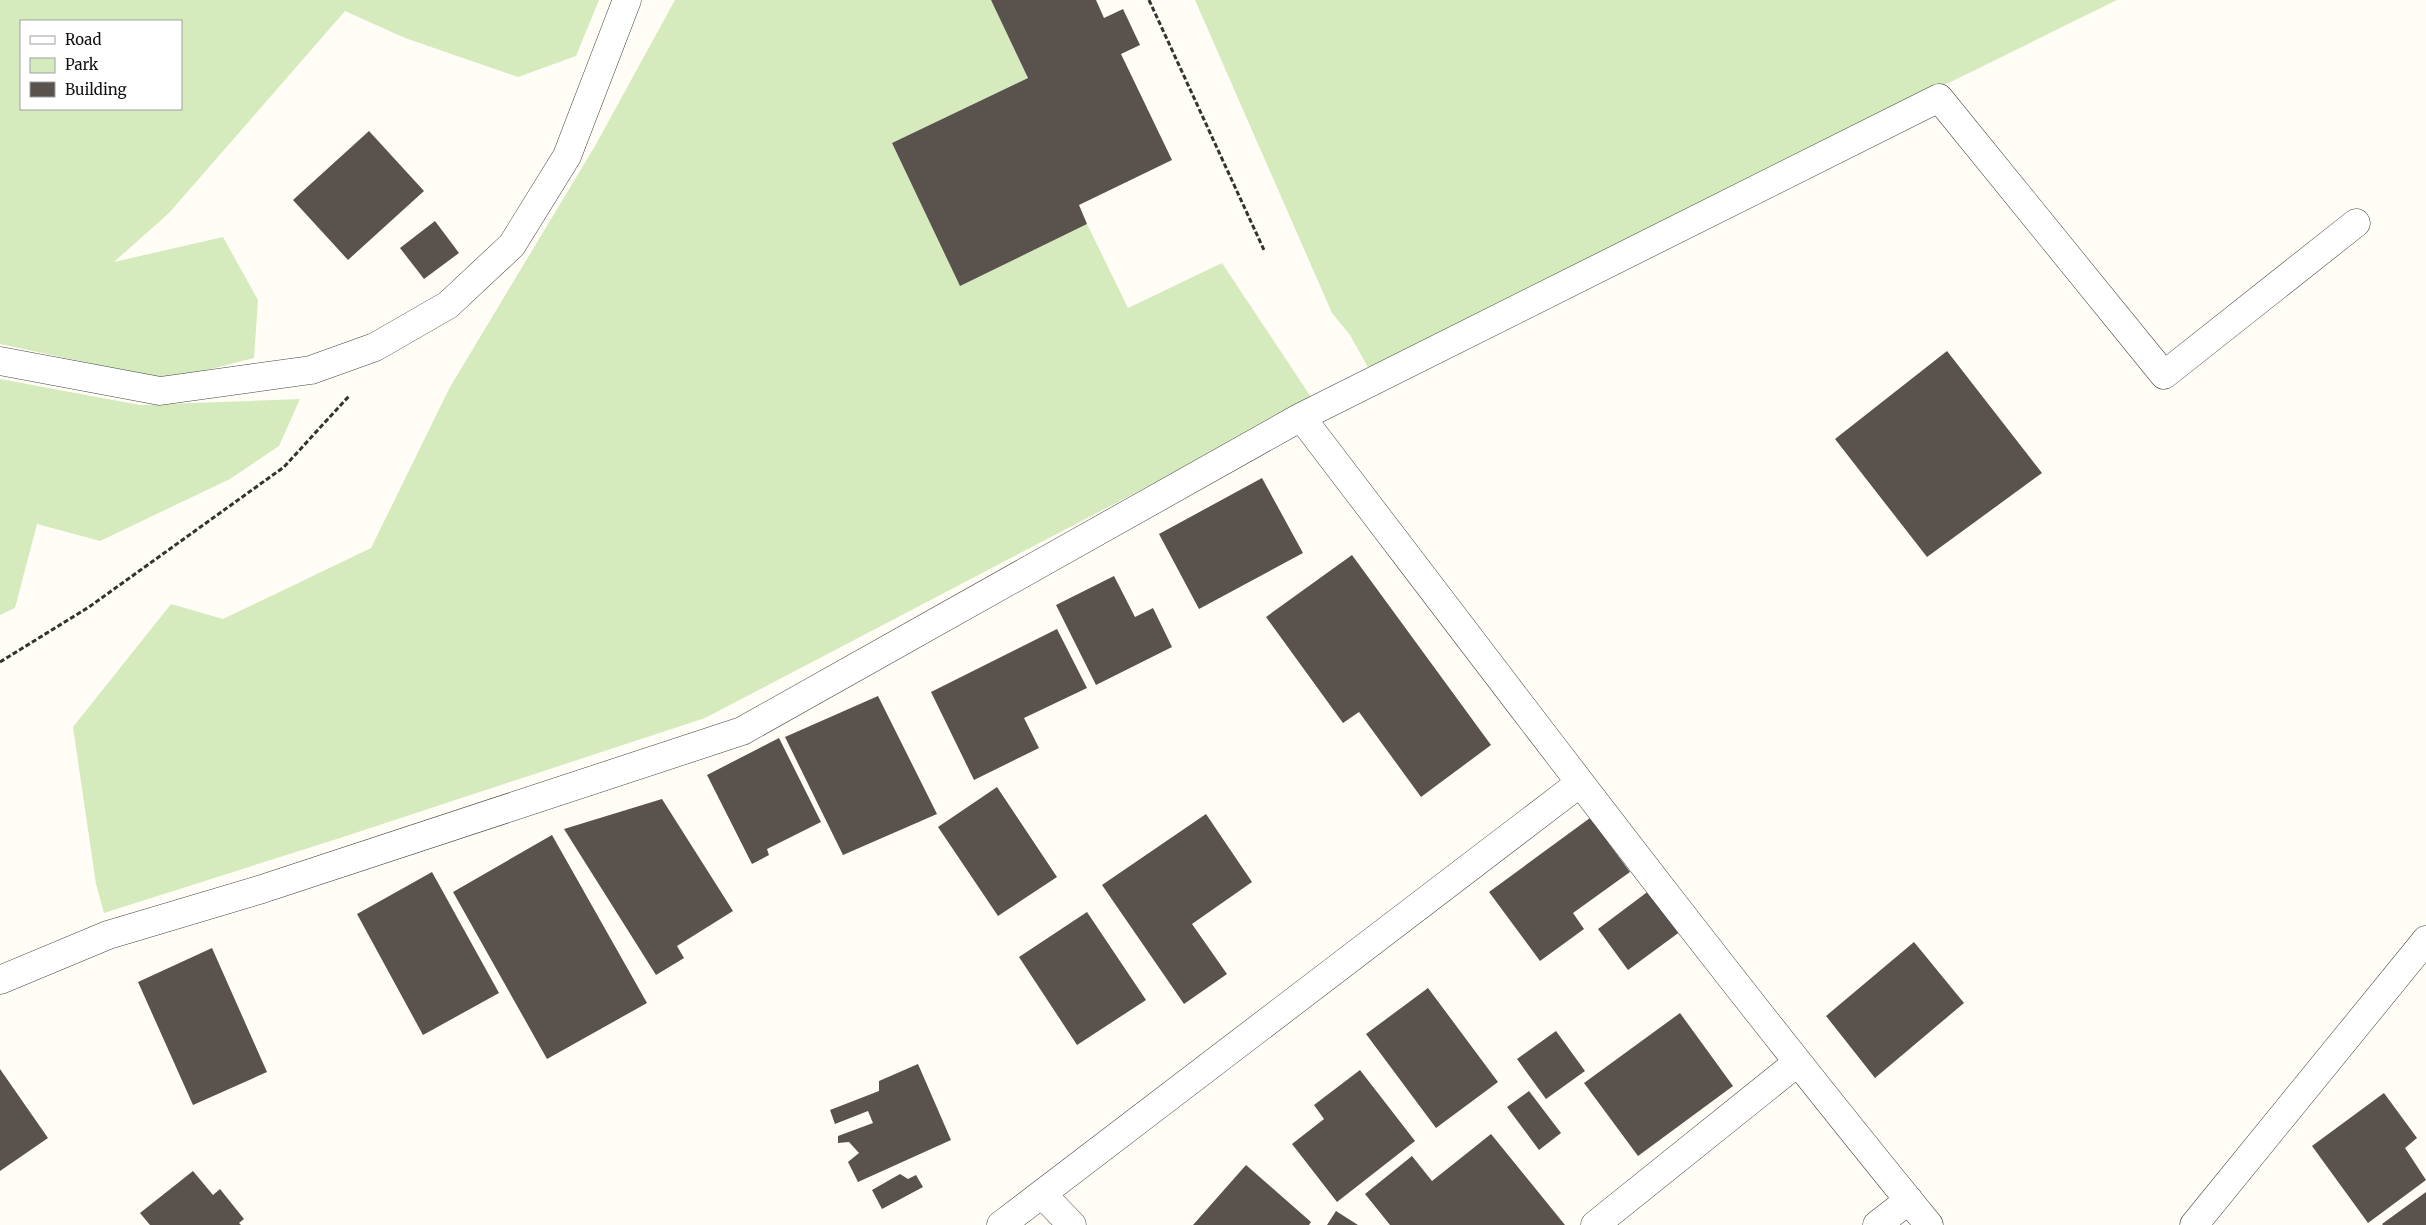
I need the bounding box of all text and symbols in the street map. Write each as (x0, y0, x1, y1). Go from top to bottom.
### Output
legend (20, 20, 182, 110)
text: Road (65, 30, 101, 49)
text: Park (65, 55, 99, 74)
text: Building (65, 80, 127, 99)

